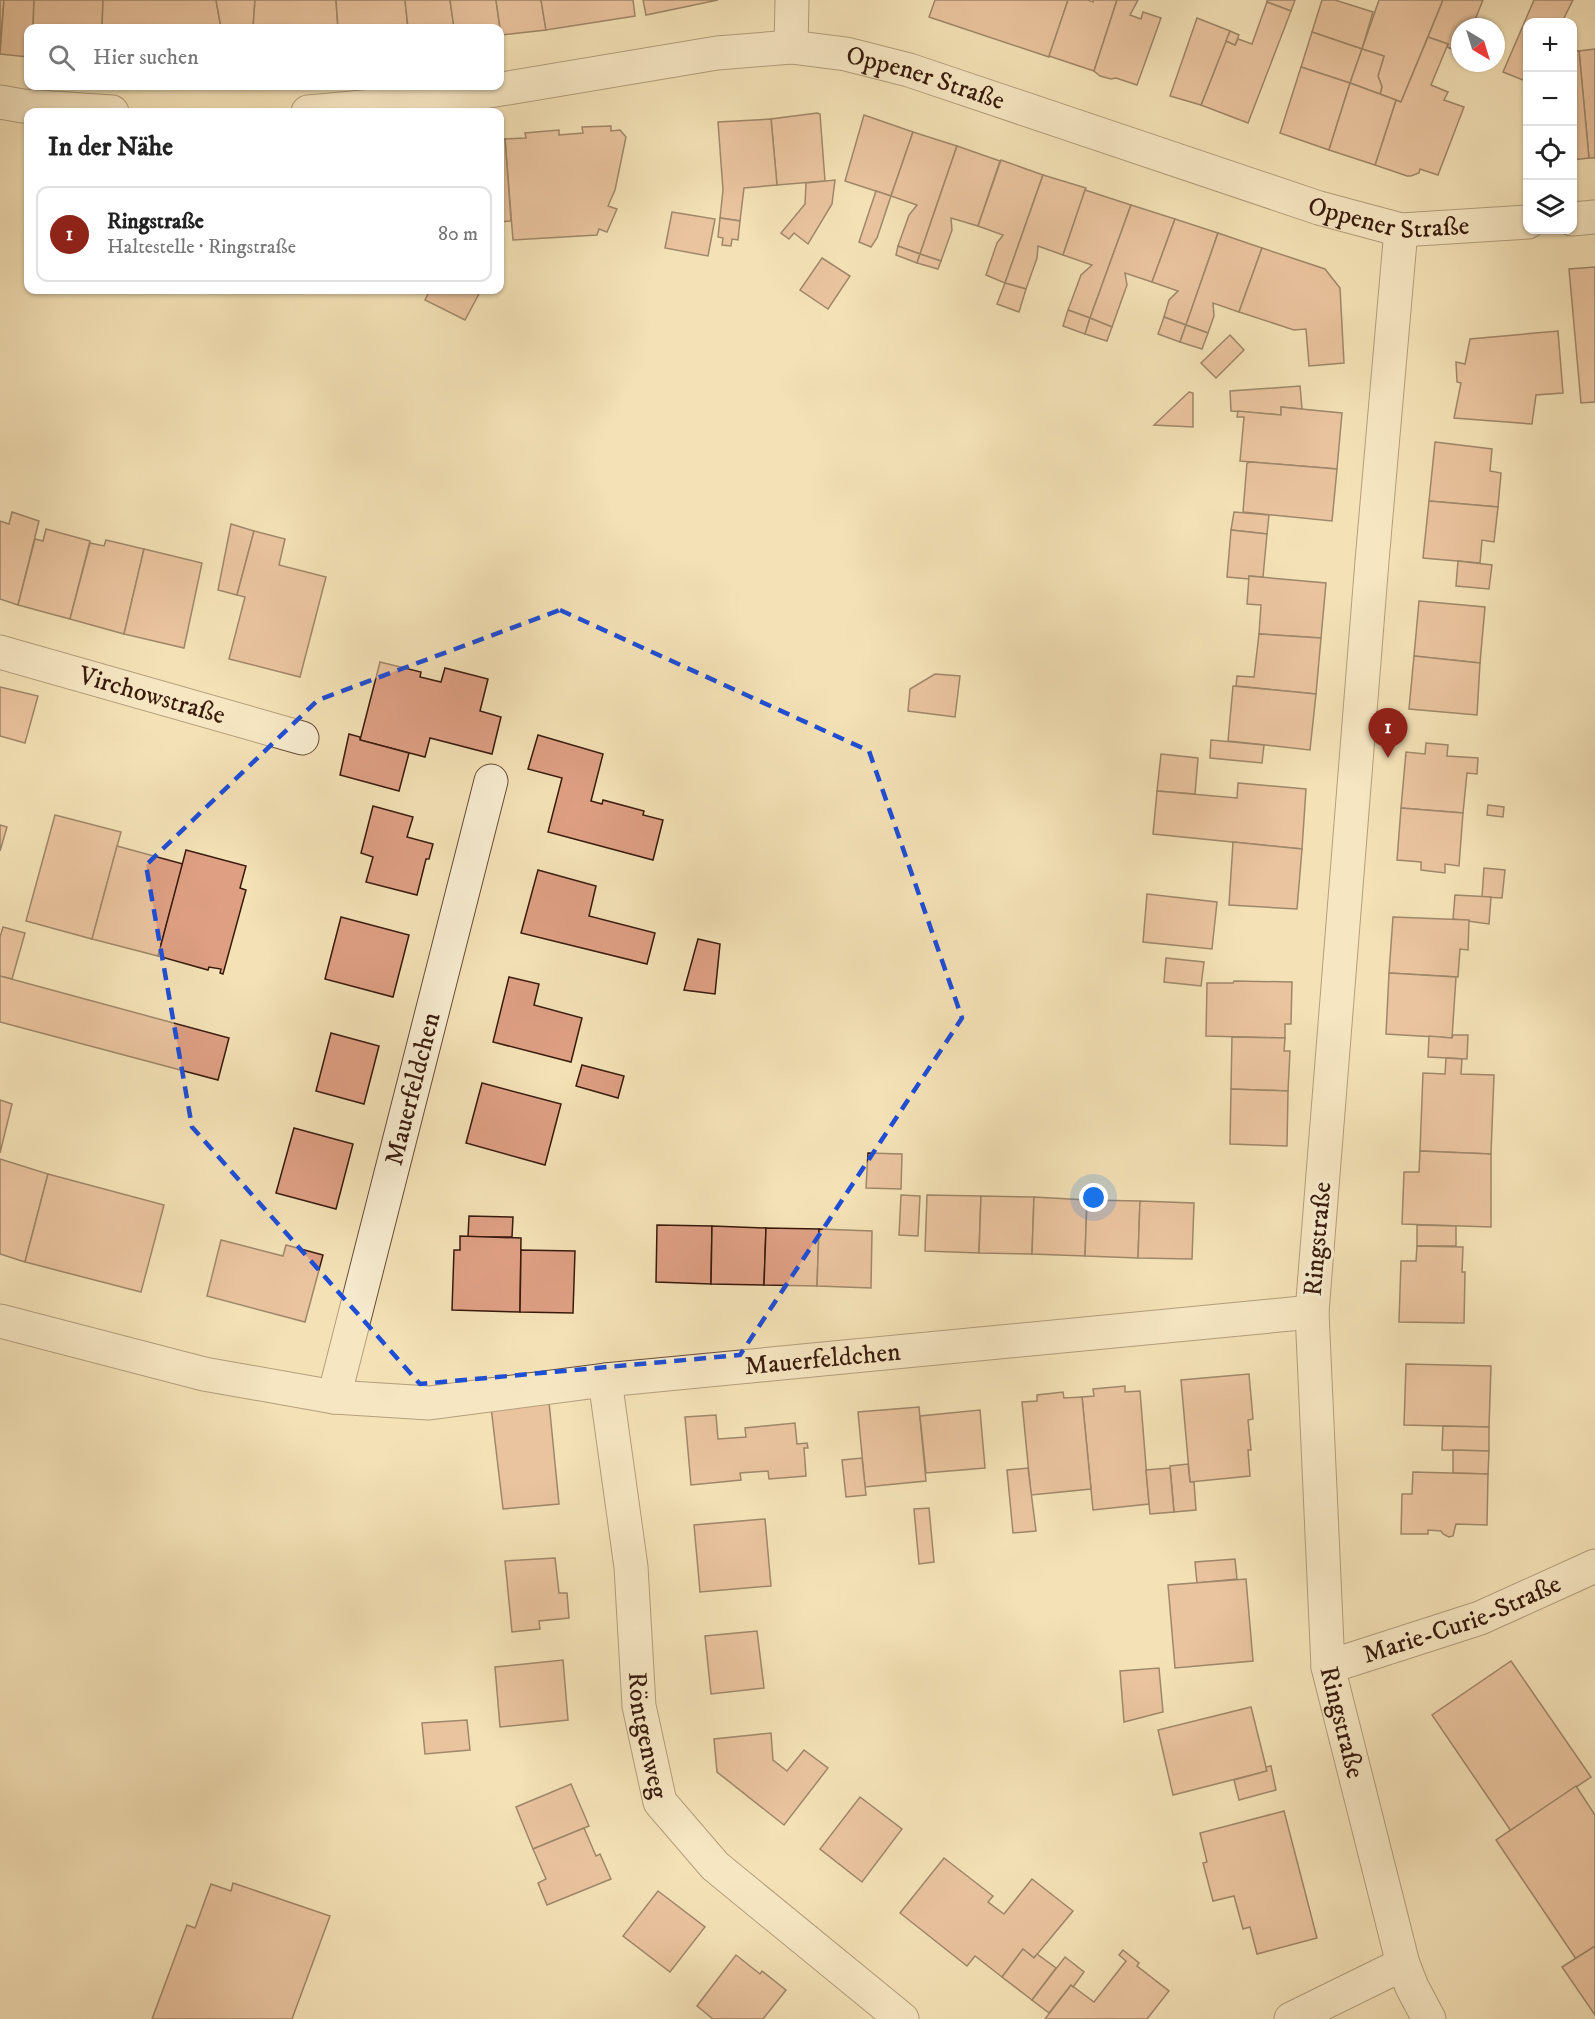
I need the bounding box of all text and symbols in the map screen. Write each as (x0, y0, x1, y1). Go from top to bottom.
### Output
north arrow (1451, 18, 1505, 72)
map controls (1523, 18, 1577, 234)
button: + (1523, 18, 1577, 72)
search box (24, 24, 504, 90)
street label: Oppener Straße (843, 38, 1009, 117)
icon: search (45, 41, 78, 74)
text: Hier suchen (93, 44, 199, 71)
button: − (1523, 72, 1577, 126)
button: locate (1523, 126, 1577, 180)
text: In der Nähe (48, 131, 173, 164)
button: layers (1523, 180, 1577, 234)
street label: Oppener Straße (1304, 189, 1470, 247)
text: Ringstraße (107, 208, 204, 235)
text: 1 (66, 222, 73, 247)
text: 80 m (438, 222, 478, 247)
text: Haltestelle · Ringstraße (107, 235, 296, 260)
street label: Virchowstraße (74, 658, 229, 732)
pin: 1 (1368, 708, 1408, 758)
street label: Mauerfeldchen (377, 1008, 448, 1169)
street label: Ringstraße (1297, 1181, 1339, 1297)
your location (1079, 1183, 1108, 1212)
street label: Mauerfeldchen (743, 1335, 903, 1383)
street label: Marie-Curie-Straße (1358, 1567, 1566, 1671)
street label: Ringstraße (1312, 1663, 1372, 1782)
street label: Röntgenweg (621, 1671, 675, 1802)

